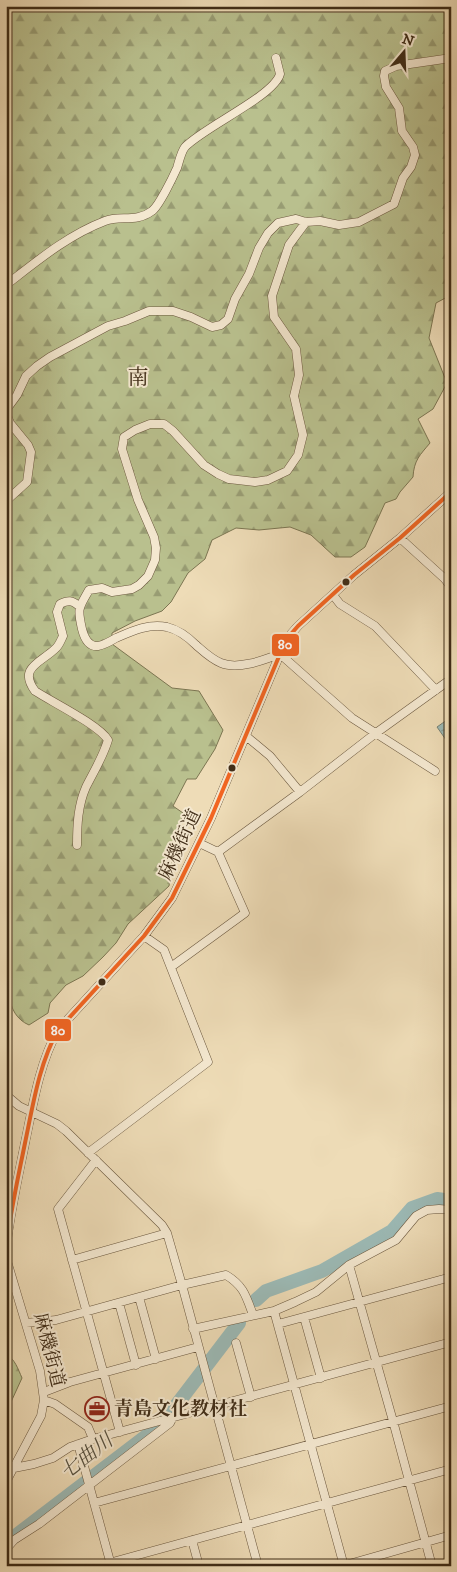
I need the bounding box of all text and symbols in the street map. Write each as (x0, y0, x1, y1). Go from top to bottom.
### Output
north arrow (380, 28, 430, 78)
text: N (400, 30, 417, 51)
district label: 南 (128, 365, 149, 391)
unlabelled marker (341, 577, 351, 587)
line badge: 80 (271, 633, 300, 657)
text: 80 (278, 636, 293, 654)
unlabelled marker (227, 763, 237, 773)
street label: 麻機街道 (154, 806, 206, 884)
unlabelled marker (97, 977, 107, 987)
line badge: 80 (44, 1018, 72, 1042)
text: 80 (51, 1022, 66, 1040)
street label: 麻機街道 (29, 1310, 69, 1390)
office icon: 青島文化教材社 (84, 1396, 110, 1422)
place label: 青島文化教材社 (114, 1398, 247, 1421)
water label: 七曲川 (56, 1427, 120, 1485)

